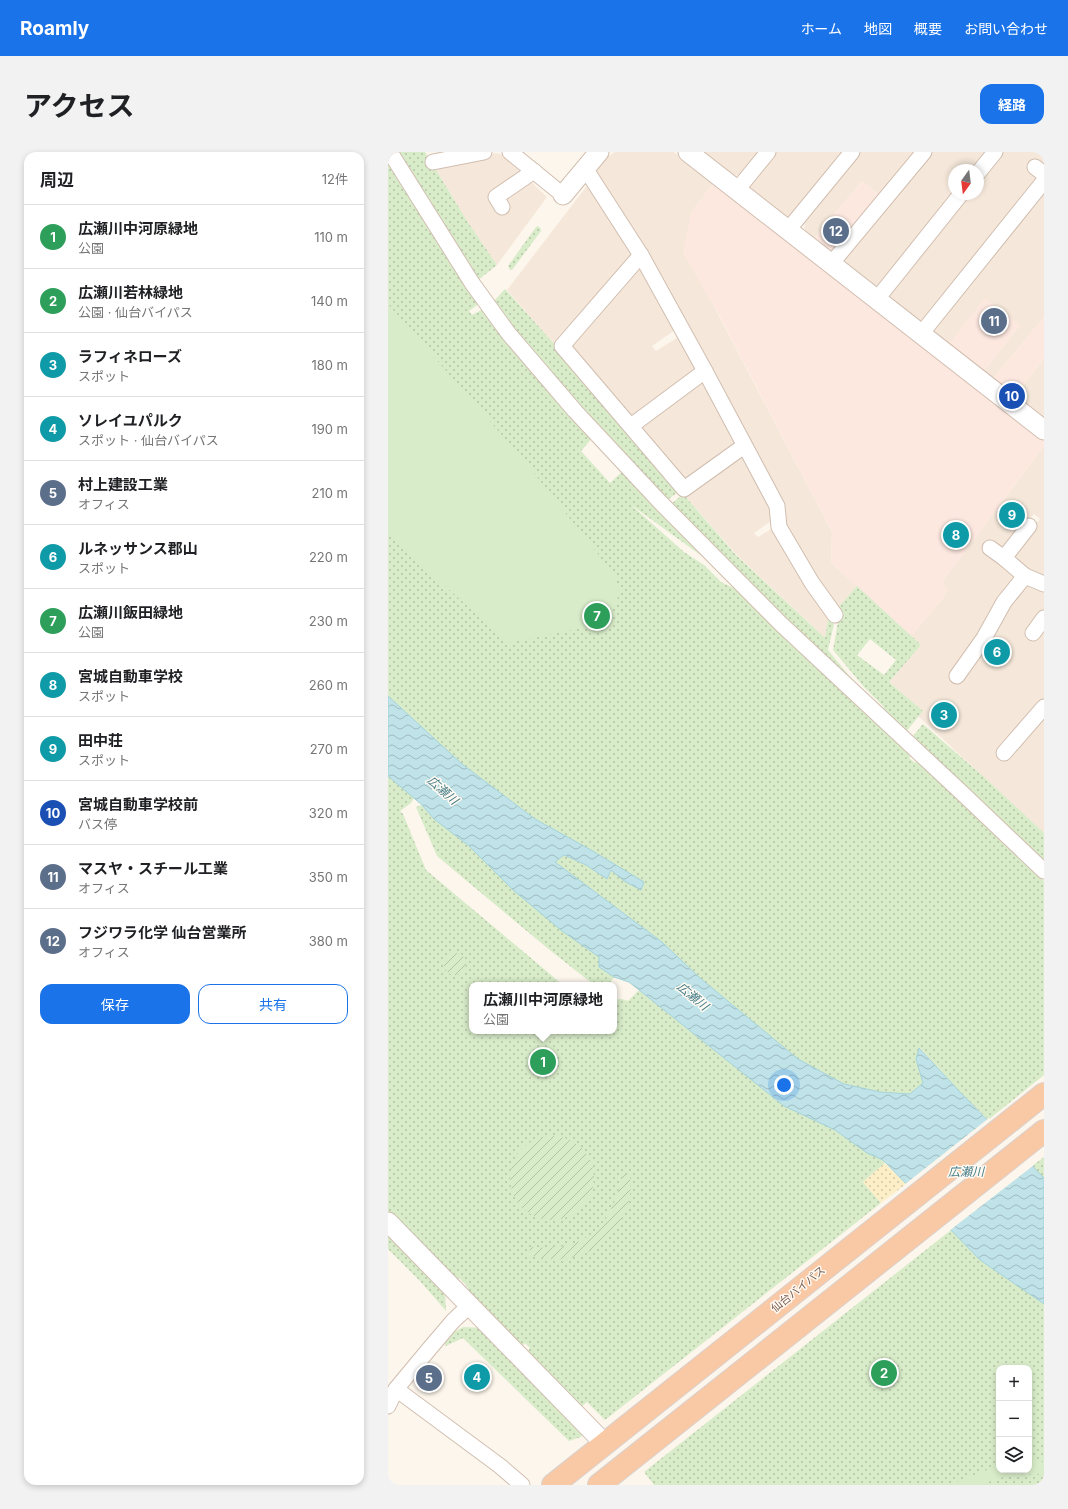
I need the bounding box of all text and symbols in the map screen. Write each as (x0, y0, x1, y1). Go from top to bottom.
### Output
text: Roamly (20, 17, 89, 40)
text: ホーム (800, 20, 842, 37)
text: 地図 (864, 20, 892, 37)
text: 概要 (914, 20, 942, 37)
text: お問い合わせ (964, 20, 1048, 37)
button: 経路 (980, 84, 1044, 124)
text: アクセス (24, 89, 135, 123)
north arrow (948, 164, 984, 200)
text: 周辺 (40, 170, 74, 190)
text: 12件 (322, 171, 348, 187)
pin: 12 (823, 216, 849, 246)
text: 広瀬川中河原緑地 (78, 219, 198, 238)
text: 1 (50, 229, 56, 245)
text: 110 m (314, 229, 348, 245)
text: 公園 (78, 240, 104, 256)
text: 広瀬川若林緑地 (78, 283, 183, 302)
text: 2 (49, 293, 57, 309)
text: 140 m (311, 293, 348, 309)
text: 公園 · 仙台バイパス (78, 304, 193, 320)
pin: 11 (981, 306, 1007, 336)
text: ラフィネローズ (78, 347, 182, 366)
text: 3 (49, 357, 57, 373)
text: 180 m (311, 357, 348, 373)
text: スポット (78, 368, 130, 384)
pin: 10 (999, 381, 1025, 411)
text: ソレイユパルク (78, 411, 183, 430)
text: 4 (49, 421, 57, 437)
text: 190 m (311, 421, 348, 437)
text: スポット · 仙台バイパス (78, 432, 219, 448)
text: 村上建設工業 (78, 475, 168, 494)
text: 5 (49, 485, 57, 501)
text: 210 m (312, 485, 348, 501)
text: オフィス (78, 496, 130, 512)
pin: 9 (999, 500, 1025, 530)
pin: 8 (943, 520, 969, 550)
text: ルネッサンス郡山 (78, 539, 198, 558)
text: 6 (49, 549, 57, 565)
text: 220 m (309, 549, 348, 565)
text: スポット (78, 560, 130, 576)
pin: 7 (584, 601, 610, 631)
text: 広瀬川飯田緑地 (78, 603, 183, 622)
text: 7 (49, 613, 57, 629)
text: 230 m (309, 613, 348, 629)
text: 公園 (78, 624, 104, 640)
pin: 6 (984, 637, 1010, 667)
text: 宮城自動車学校 (78, 667, 183, 686)
text: 8 (49, 677, 57, 693)
text: 260 m (309, 677, 348, 693)
text: スポット (78, 688, 130, 704)
pin: 3 (931, 700, 957, 730)
text: 田中荘 (78, 731, 123, 750)
text: 9 (49, 741, 57, 757)
text: 270 m (310, 741, 348, 757)
text: スポット (78, 752, 130, 768)
water label: 広瀬川 (425, 772, 463, 809)
text: 宮城自動車学校前 (78, 795, 198, 814)
text: 10 (46, 805, 60, 821)
text: 320 m (309, 805, 348, 821)
text: バス停 (78, 816, 117, 832)
text: マスヤ・スチール工業 (78, 859, 228, 878)
text: 11 (47, 869, 59, 885)
text: 350 m (309, 869, 348, 885)
text: オフィス (78, 880, 130, 896)
text: フジワラ化学 仙台営業所 (78, 923, 247, 942)
text: 12 (46, 933, 60, 949)
text: 380 m (309, 933, 348, 949)
text: オフィス (78, 944, 130, 960)
water label: 広瀬川 (674, 979, 713, 1015)
popup (469, 982, 617, 1034)
button: 保存 (40, 984, 190, 1024)
button: 共有 (198, 984, 348, 1024)
text: 広瀬川中河原緑地 (483, 990, 603, 1009)
text: 公園 (483, 1011, 509, 1027)
pin: 1 (530, 1047, 556, 1077)
your location (774, 1075, 794, 1095)
water label: 広瀬川 (948, 1164, 986, 1179)
street label: 仙台バイパス (768, 1263, 828, 1315)
pin: 2 (871, 1358, 897, 1388)
pin: 4 (464, 1362, 490, 1392)
pin: 5 (416, 1363, 442, 1393)
map controls (996, 1365, 1032, 1473)
button: + (996, 1365, 1032, 1401)
button: − (996, 1401, 1032, 1437)
button: layers (996, 1437, 1032, 1473)

